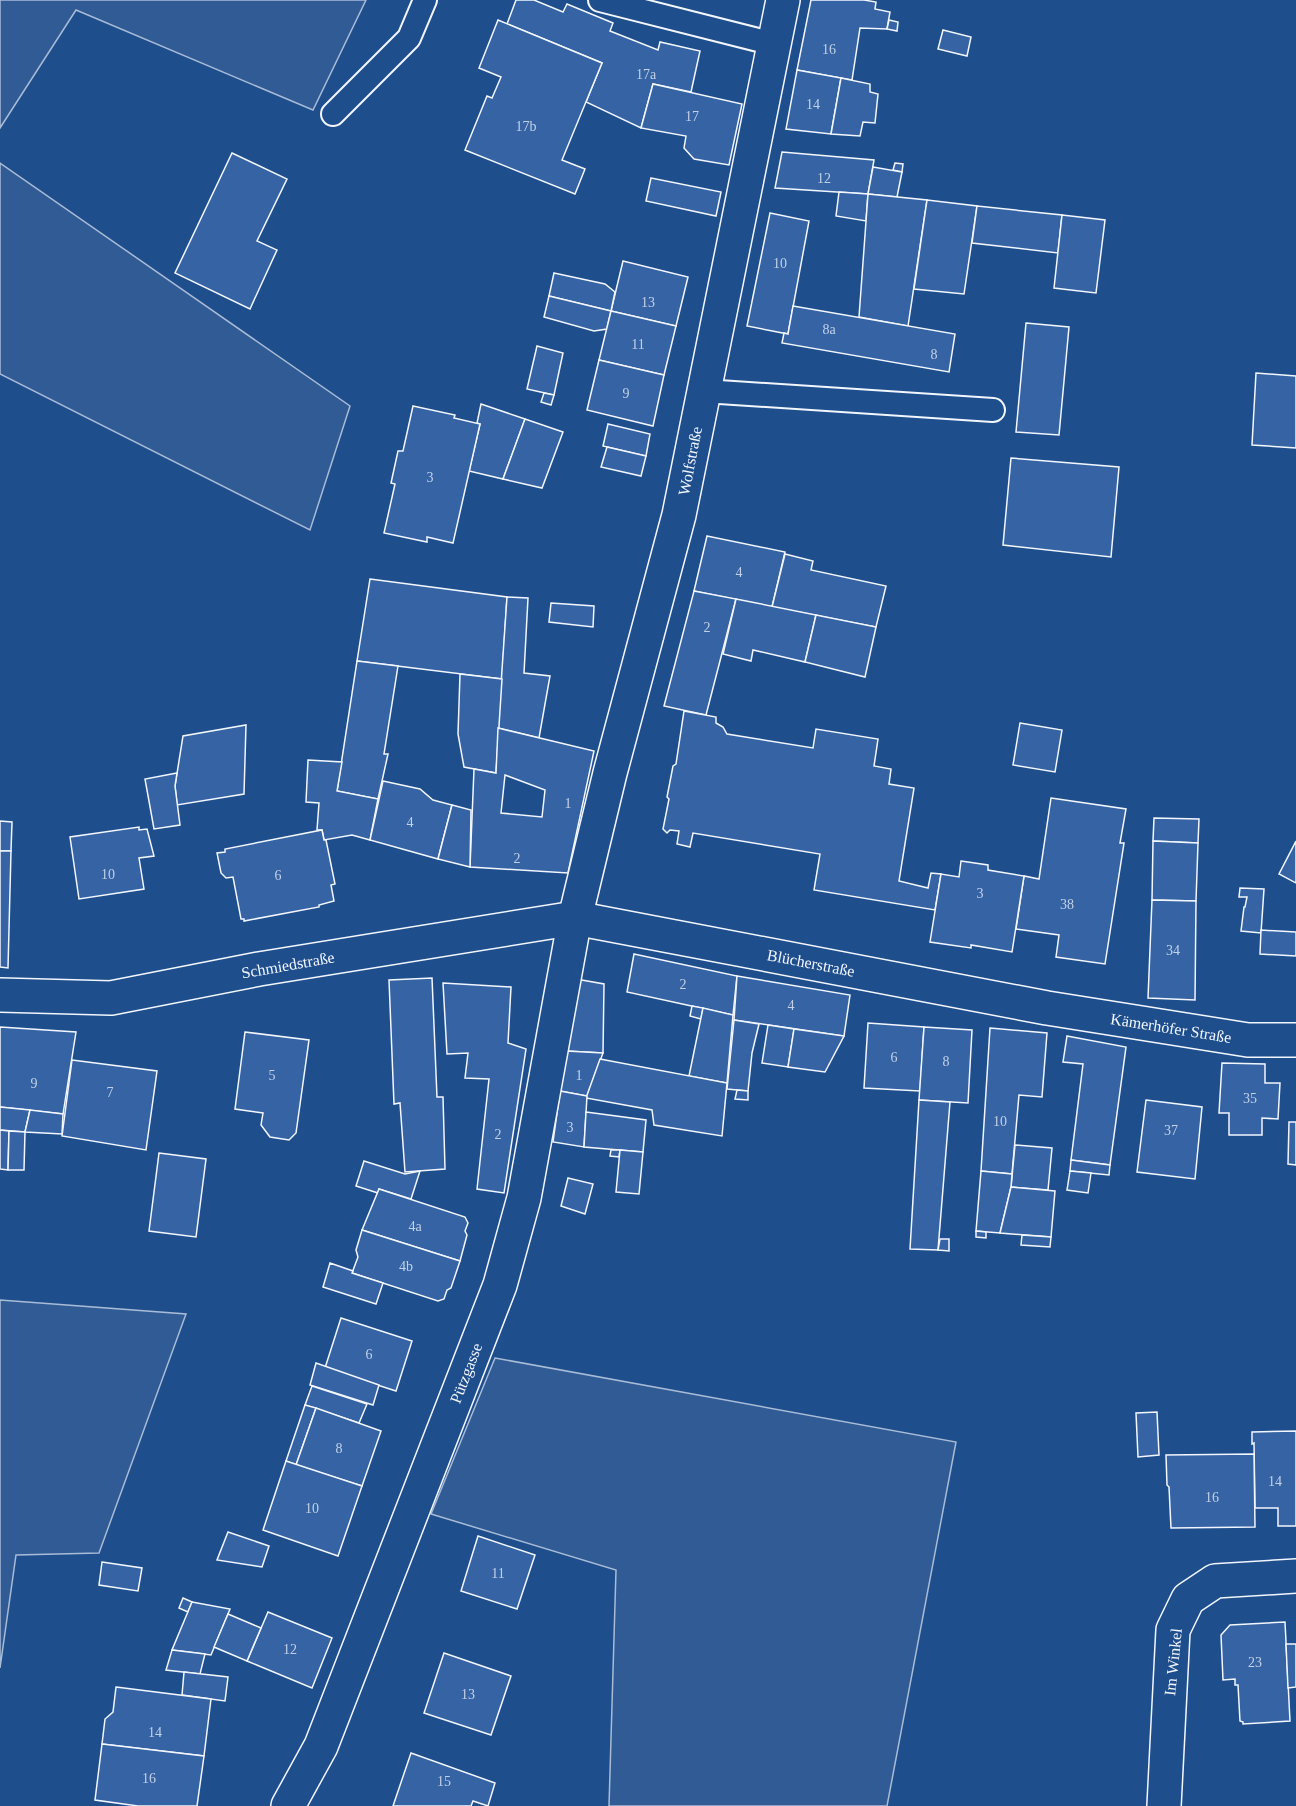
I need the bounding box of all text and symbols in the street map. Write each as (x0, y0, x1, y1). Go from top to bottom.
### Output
house number: 16 (822, 42, 836, 57)
house number: 17a (636, 67, 657, 82)
house number: 14 (806, 97, 820, 112)
house number: 17 (685, 109, 699, 124)
house number: 17b (516, 119, 537, 134)
house number: 12 (817, 171, 831, 186)
house number: 10 (773, 256, 787, 271)
house number: 13 (641, 295, 655, 310)
house number: 8a (822, 322, 836, 337)
house number: 11 (631, 337, 645, 352)
house number: 8 (931, 347, 938, 362)
house number: 9 (623, 386, 630, 401)
street label: Wolfstraße (675, 425, 705, 497)
house number: 3 (427, 470, 434, 485)
house number: 4 (736, 565, 743, 580)
house number: 2 (704, 620, 711, 635)
house number: 1 (565, 796, 572, 811)
house number: 4 (407, 815, 414, 830)
house number: 2 (514, 851, 521, 866)
house number: 10 (101, 867, 115, 882)
house number: 6 (275, 868, 282, 883)
house number: 3 (977, 886, 984, 901)
house number: 38 (1060, 897, 1074, 912)
house number: 34 (1166, 943, 1180, 958)
street label: Blücherstraße (766, 946, 856, 980)
street label: Schmiedstraße (240, 948, 336, 982)
house number: 2 (680, 977, 687, 992)
house number: 4 (788, 998, 795, 1013)
street label: Kämerhöfer Straße (1109, 1010, 1233, 1046)
house number: 6 (891, 1050, 898, 1065)
house number: 8 (943, 1054, 950, 1069)
house number: 5 (269, 1068, 276, 1083)
house number: 1 (576, 1068, 583, 1083)
house number: 9 (31, 1076, 38, 1091)
house number: 7 (107, 1085, 114, 1100)
house number: 35 (1243, 1091, 1257, 1106)
house number: 10 (993, 1114, 1007, 1129)
house number: 3 (567, 1120, 574, 1135)
house number: 37 (1164, 1123, 1178, 1138)
house number: 2 (495, 1127, 502, 1142)
house number: 4a (408, 1219, 422, 1234)
house number: 4b (399, 1259, 413, 1274)
street label: Pützgasse (447, 1340, 486, 1406)
house number: 6 (366, 1347, 373, 1362)
house number: 8 (336, 1441, 343, 1456)
house number: 14 (1268, 1474, 1282, 1489)
house number: 16 (1205, 1490, 1219, 1505)
house number: 10 (305, 1501, 319, 1516)
house number: 11 (491, 1566, 505, 1581)
street label: Im Winkel (1161, 1627, 1185, 1697)
house number: 12 (283, 1642, 297, 1657)
house number: 23 (1248, 1655, 1262, 1670)
house number: 13 (461, 1687, 475, 1702)
house number: 14 (148, 1725, 162, 1740)
house number: 16 (142, 1771, 156, 1786)
house number: 15 (437, 1774, 451, 1789)

